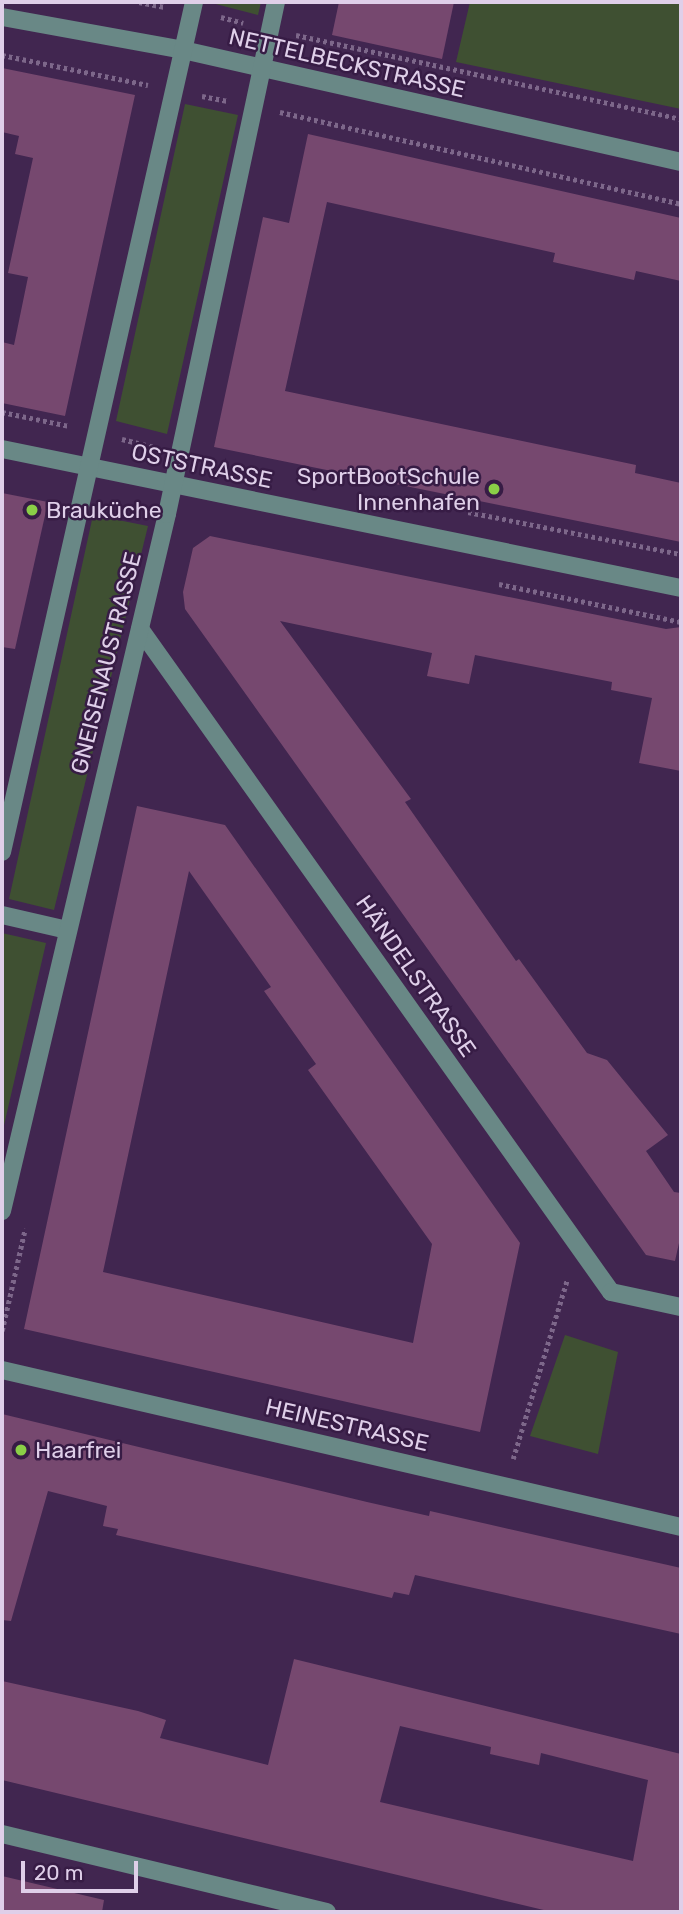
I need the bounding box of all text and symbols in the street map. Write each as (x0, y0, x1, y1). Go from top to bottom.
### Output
street label: NETTELBECKSTRASSE (226, 22, 468, 104)
street label: OSTSTRASSE (129, 438, 275, 494)
place label: SportBootSchule Innenhafen (297, 462, 480, 516)
marker: SportBootSchule Innenhafen (486, 481, 502, 497)
place label: Brauküche (46, 496, 162, 524)
marker: Brauküche (24, 502, 40, 518)
street label: GNEISENAUSTRASSE (65, 549, 147, 777)
street label: HÄNDELSTRASSE (350, 890, 482, 1062)
street label: HEINESTRASSE (263, 1393, 431, 1457)
place label: Haarfrei (35, 1436, 121, 1464)
marker: Haarfrei (13, 1442, 29, 1458)
scale bar (24, 1848, 142, 1892)
text: 20 m (34, 1860, 83, 1885)

